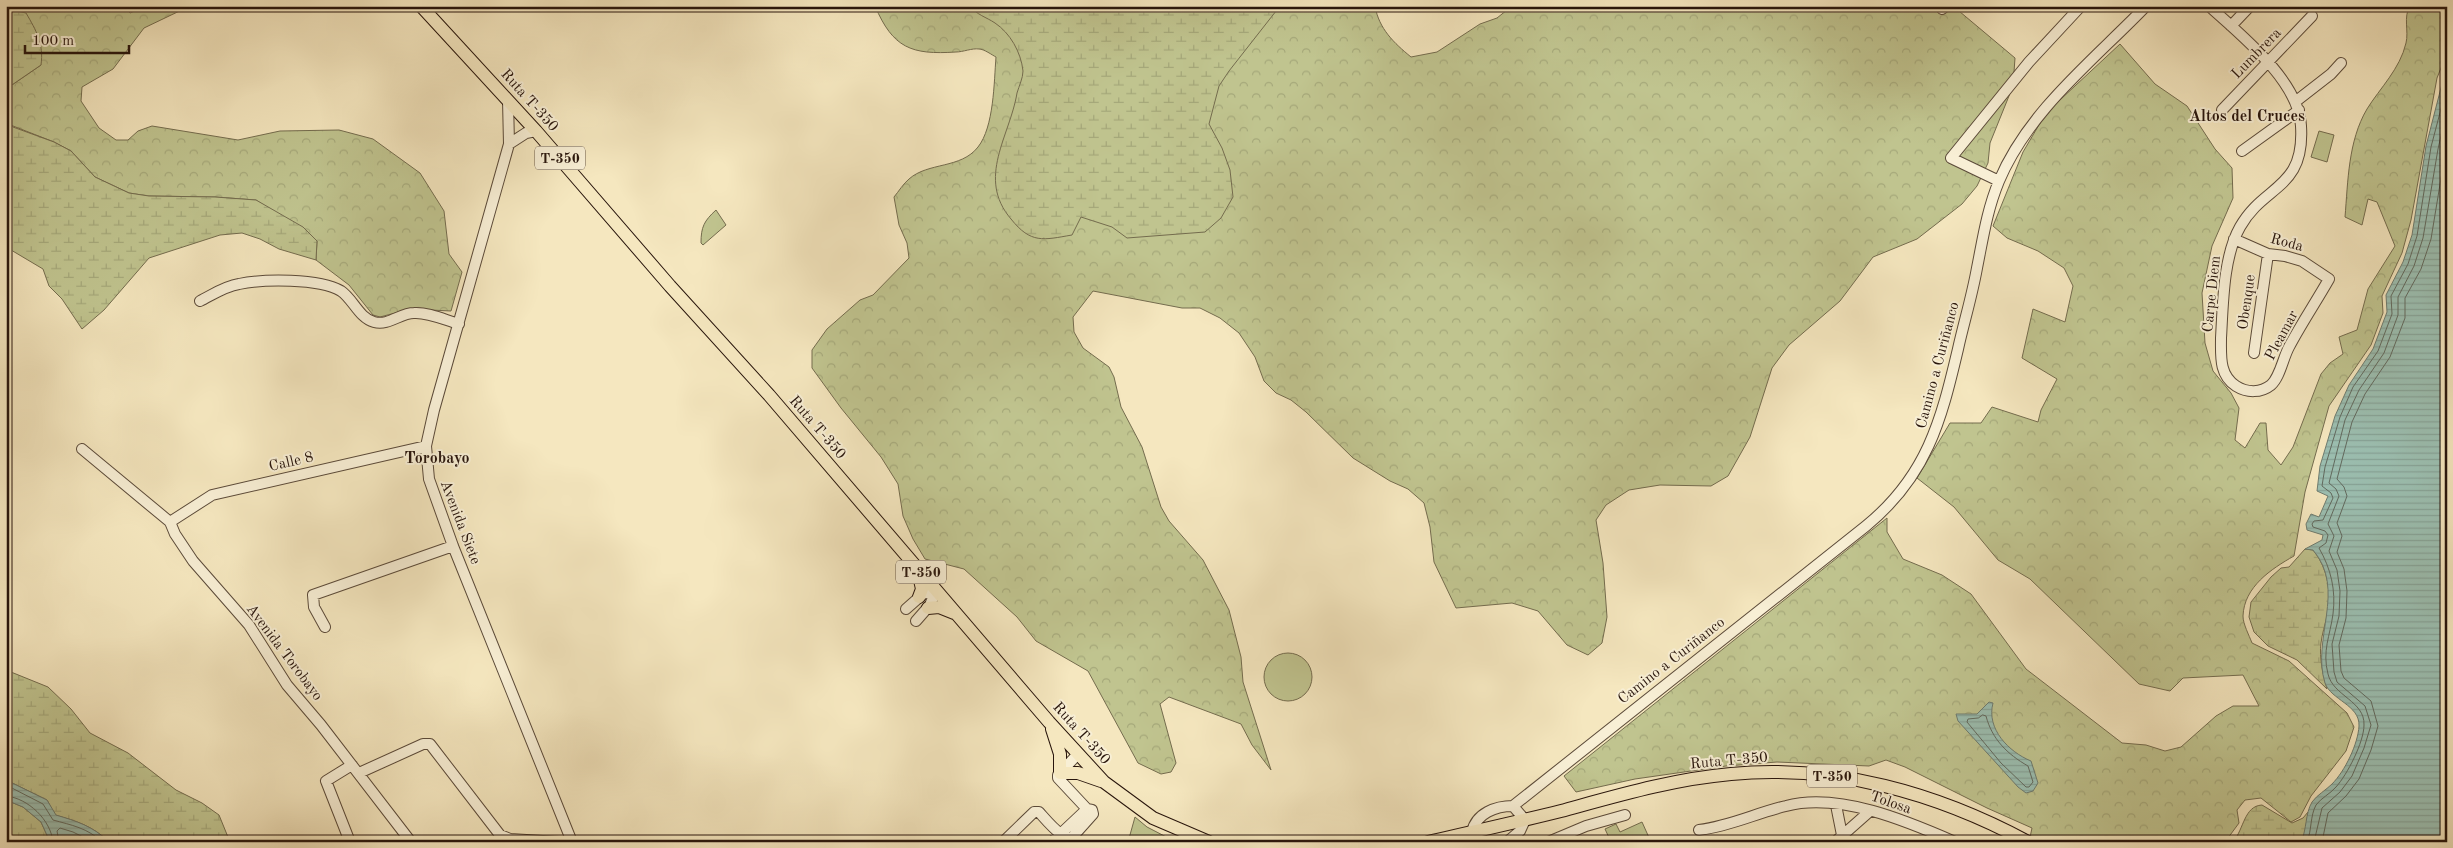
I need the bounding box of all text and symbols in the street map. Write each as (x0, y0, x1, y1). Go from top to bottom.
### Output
scale bar (25, 22, 129, 54)
street label: Lumbrera (2229, 25, 2285, 82)
text: 100 m (32, 34, 74, 49)
street label: Ruta T-350 (497, 67, 561, 135)
district label: Altos del Cruces (2189, 109, 2305, 125)
road number: T-350 (535, 146, 585, 170)
street label: Roda (2269, 232, 2305, 255)
street label: Carpe Diem (2201, 255, 2224, 333)
street label: Obenque (2236, 274, 2259, 331)
street label: Camino a Curiñanco (1914, 300, 1963, 430)
street label: Pleamar (2263, 308, 2302, 363)
street label: Ruta T-350 (786, 394, 848, 462)
street label: Calle 8 (268, 450, 315, 475)
district label: Torobayo (404, 451, 470, 467)
street label: Avenida Siete (437, 478, 483, 567)
road number: T-350 (896, 560, 946, 584)
street label: Avenida Torobayo (243, 602, 325, 704)
street label: Camino a Curiñanco (1616, 615, 1728, 707)
street label: Ruta T-350 (1049, 700, 1113, 768)
street label: Ruta T-350 (1690, 751, 1769, 772)
road number: T-350 (1807, 764, 1857, 788)
street label: Tolosa (1868, 789, 1914, 818)

